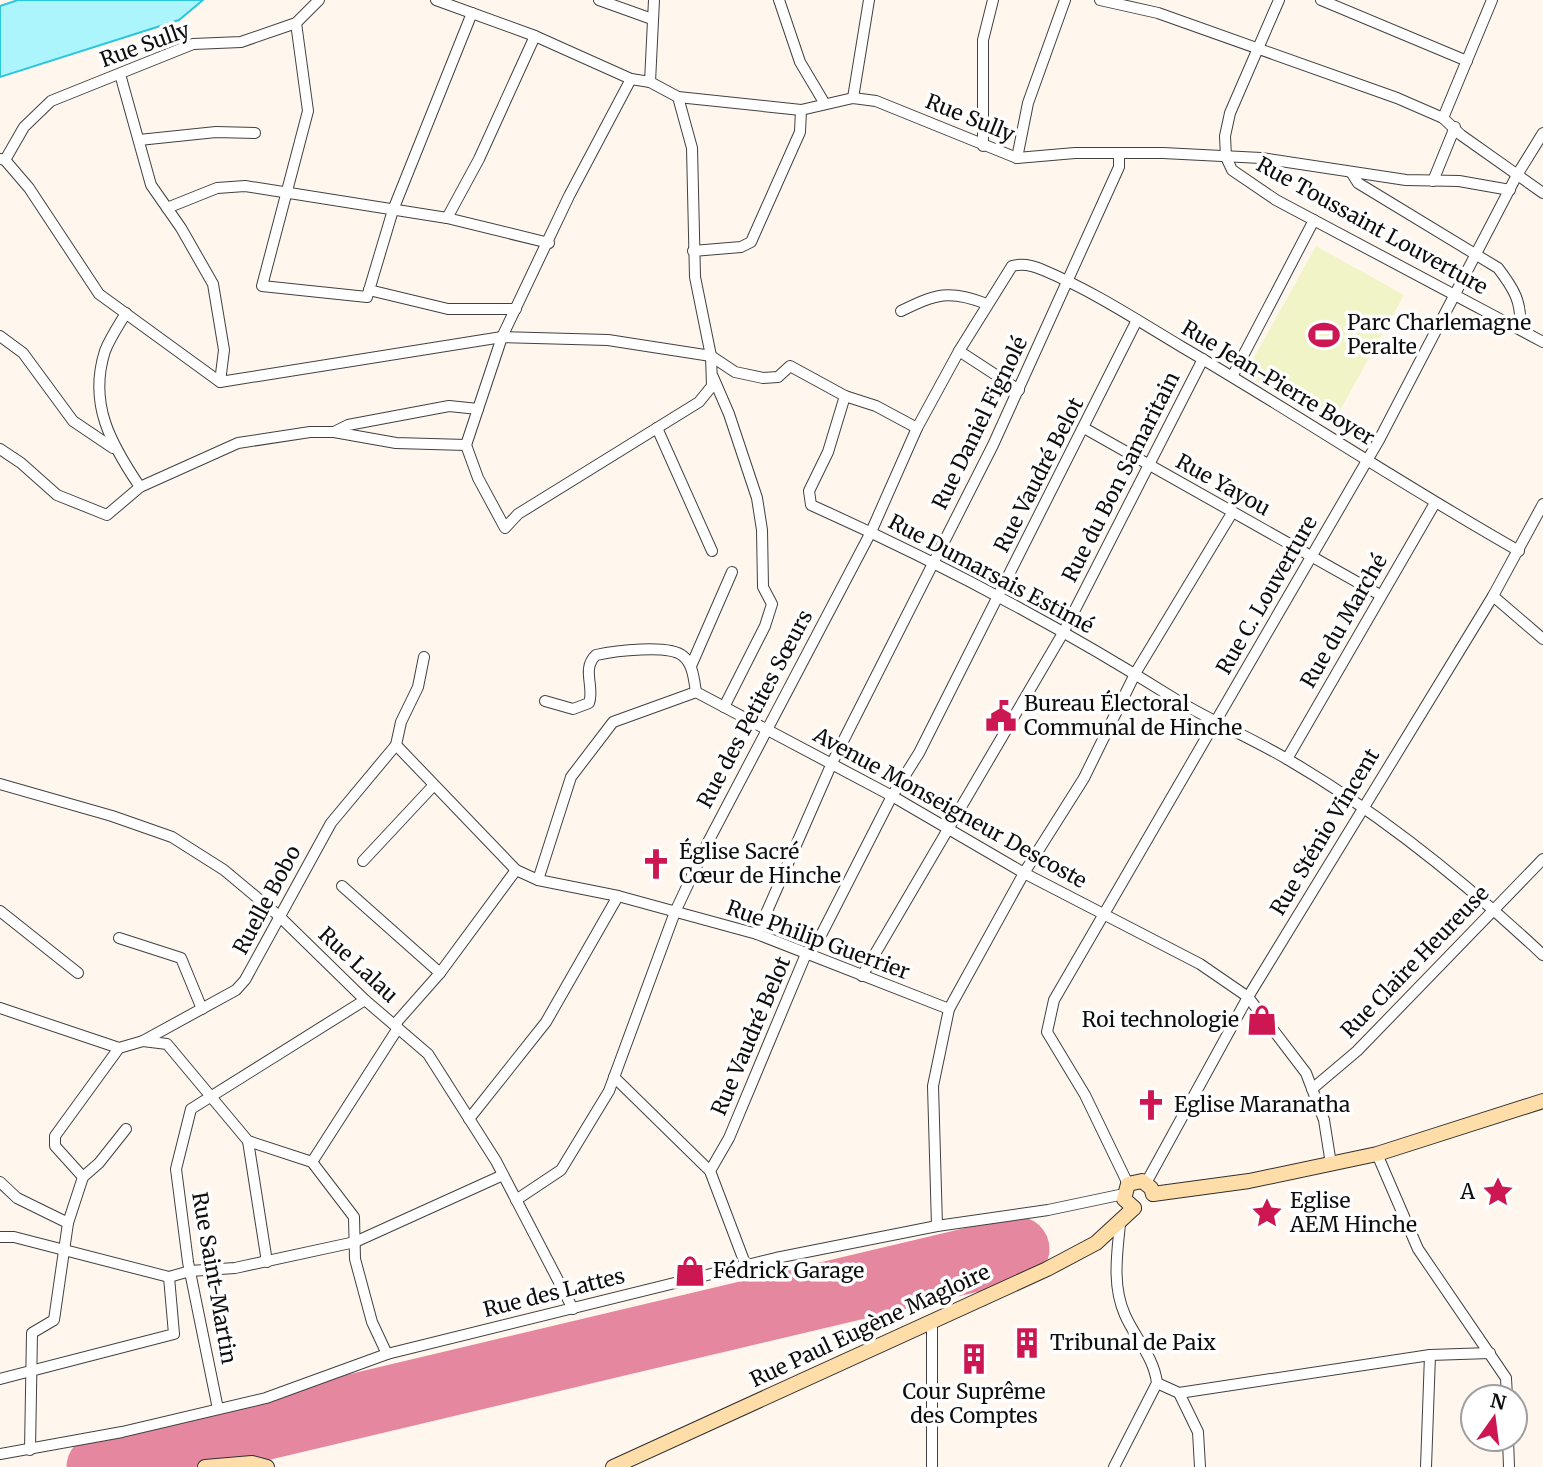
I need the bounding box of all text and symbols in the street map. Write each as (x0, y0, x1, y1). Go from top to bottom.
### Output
street label: Rue Sully (96, 16, 194, 73)
street label: Rue Sully (922, 88, 1019, 148)
street label: Rue Toussaint Louverture (1252, 151, 1493, 300)
place label: Parc Charlemagne Peralte (1347, 309, 1531, 360)
street label: Rue Jean-Pierre Boyer (1177, 314, 1380, 451)
sports icon: Parc Charlemagne Peralte (1307, 318, 1341, 352)
street label: Rue Daniel Fignolé (926, 332, 1033, 514)
street label: Rue du Bon Samaritain (1056, 367, 1185, 586)
street label: Rue Vaudré Belot (988, 393, 1089, 557)
street label: Rue Yayou (1171, 448, 1275, 522)
street label: Rue Dumarsais Estimé (884, 508, 1099, 639)
street label: Rue C. Louverture (1210, 510, 1323, 679)
street label: Rue du Marché (1294, 549, 1393, 693)
street label: Rue des Petites Sœurs (691, 605, 818, 813)
place label: Bureau Électoral Communal de Hinche (1024, 689, 1242, 741)
public building icon: Bureau Électoral Communal de Hinche (984, 699, 1018, 733)
street label: Avenue Monseigneur Descoste (808, 721, 1092, 894)
street label: Rue Sténio Vincent (1264, 743, 1385, 920)
place label: Église Sacré Cœur de Hinche (679, 837, 841, 889)
street label: Ruelle Bobo (227, 841, 307, 959)
church icon: Église Sacré Cœur de Hinche (639, 847, 673, 881)
street label: Rue Claire Heureuse (1335, 880, 1494, 1044)
street label: Rue Philip Guerrier (723, 894, 914, 985)
street label: Rue Lalau (313, 921, 404, 1008)
street label: Rue Vaudré Belot (705, 952, 796, 1119)
shop icon: Roi technologie (1245, 1003, 1279, 1037)
place label: Roi technologie (1082, 1006, 1239, 1033)
church icon: Eglise Maranatha (1134, 1088, 1168, 1122)
place label: Eglise Maranatha (1174, 1091, 1350, 1118)
place icon: A (1481, 1175, 1515, 1209)
place label: A (1459, 1178, 1475, 1205)
place label: Eglise AEM Hinche (1289, 1187, 1417, 1238)
street label: Rue Saint-Martin (186, 1190, 243, 1366)
place icon: Eglise AEM Hinche (1250, 1196, 1284, 1230)
shop icon: Fédrick Garage (673, 1254, 707, 1288)
place label: Fédrick Garage (713, 1257, 864, 1284)
street label: Rue Paul Eugène Magloire (746, 1258, 994, 1393)
street label: Rue des Lattes (480, 1262, 627, 1323)
building icon: Tribunal de Paix (1010, 1326, 1044, 1360)
place label: Tribunal de Paix (1050, 1329, 1216, 1356)
building icon: Cour Suprême des Comptes (957, 1342, 991, 1376)
place label: Cour Suprême des Comptes (903, 1378, 1045, 1429)
north arrow (1459, 1383, 1529, 1453)
text: N (1488, 1388, 1508, 1415)

